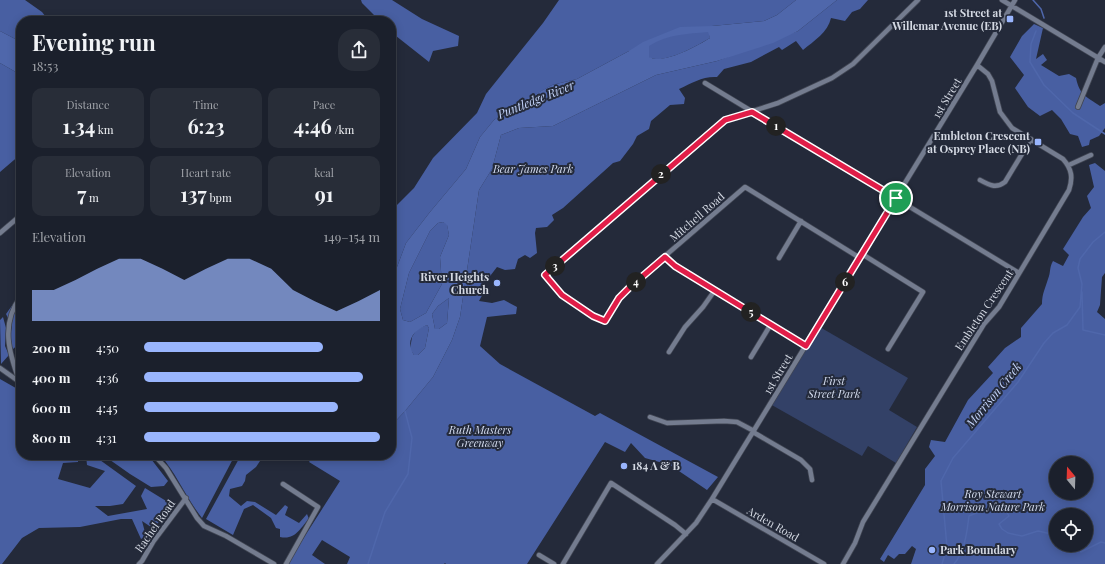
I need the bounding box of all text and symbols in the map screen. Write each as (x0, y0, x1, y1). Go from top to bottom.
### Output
place label: 1st Street at Willemar Avenue (EB) (891, 5, 1002, 33)
marker: 1st Street at Willemar Avenue (EB) (1005, 14, 1015, 24)
text: Evening run (32, 27, 156, 57)
button: share (338, 29, 380, 71)
text: 18:53 (32, 57, 58, 74)
street label: 1st Street (929, 75, 965, 121)
water label: Puntledge River (494, 76, 577, 122)
text: Distance (67, 97, 109, 112)
text: Time (193, 97, 219, 112)
text: Pace (313, 97, 335, 112)
text: 1.34 (63, 112, 95, 139)
text: 6:23 (187, 112, 225, 139)
text: 4:46 (294, 112, 332, 139)
pin: 1 (766, 116, 786, 136)
text: 1 (774, 118, 778, 133)
text: km (95, 122, 113, 137)
text: /km (332, 122, 354, 137)
place label: Embleton Crescent at Osprey Place (NB) (927, 128, 1030, 156)
marker: Embleton Crescent at Osprey Place (NB) (1033, 137, 1043, 147)
park label: Bear James Park (492, 161, 573, 176)
pin: 2 (651, 164, 671, 184)
text: Elevation (65, 165, 111, 180)
text: Heart rate (181, 165, 231, 180)
text: kcal (314, 165, 334, 180)
text: 2 (658, 166, 664, 181)
text: 7 (77, 180, 86, 207)
text: 137 (180, 180, 207, 207)
text: 91 (315, 180, 333, 207)
pin (879, 181, 913, 215)
icon: arrive (885, 187, 907, 209)
street label: Mitchell Road (666, 188, 728, 245)
text: m (86, 190, 99, 205)
text: bpm (207, 190, 232, 205)
text: Elevation (32, 228, 86, 245)
text: 149–154 m (323, 228, 380, 245)
pin: 3 (545, 256, 565, 276)
text: 3 (552, 258, 558, 273)
street label: Embleton Crescent (951, 266, 1016, 353)
place label: River Heights Church (420, 269, 489, 297)
pin: 4 (626, 272, 646, 292)
pin: 6 (835, 272, 855, 292)
text: 4 (633, 274, 639, 289)
text: 6 (842, 274, 848, 289)
marker: River Heights Church (492, 278, 502, 288)
pin: 5 (741, 302, 761, 322)
text: 5 (748, 304, 754, 319)
text: 200 m (32, 339, 70, 356)
text: 4:50 (96, 339, 119, 356)
street label: 1st Street (760, 351, 796, 397)
water label: Morrison Creek (961, 358, 1024, 431)
text: 400 m (32, 369, 70, 386)
text: 4:36 (96, 369, 118, 386)
park label: First Street Park (807, 373, 861, 401)
text: 600 m (32, 399, 71, 416)
text: 4:45 (96, 399, 118, 416)
park label: Ruth Masters Greenway (448, 422, 512, 450)
text: 800 m (32, 429, 71, 446)
text: 4:31 (96, 429, 117, 446)
north arrow (1049, 456, 1093, 500)
map controls (1049, 456, 1093, 552)
place label: 184 A & B (632, 458, 681, 473)
marker: 184 A & B (619, 461, 629, 471)
park label: Roy Stewart Morrison Nature Park (940, 486, 1045, 514)
street label: Rachel Road (131, 496, 179, 555)
street label: Arden Road (744, 502, 803, 545)
button: locate (1049, 508, 1093, 552)
place label: Park Boundary (940, 542, 1017, 557)
marker: Park Boundary (927, 545, 937, 555)

